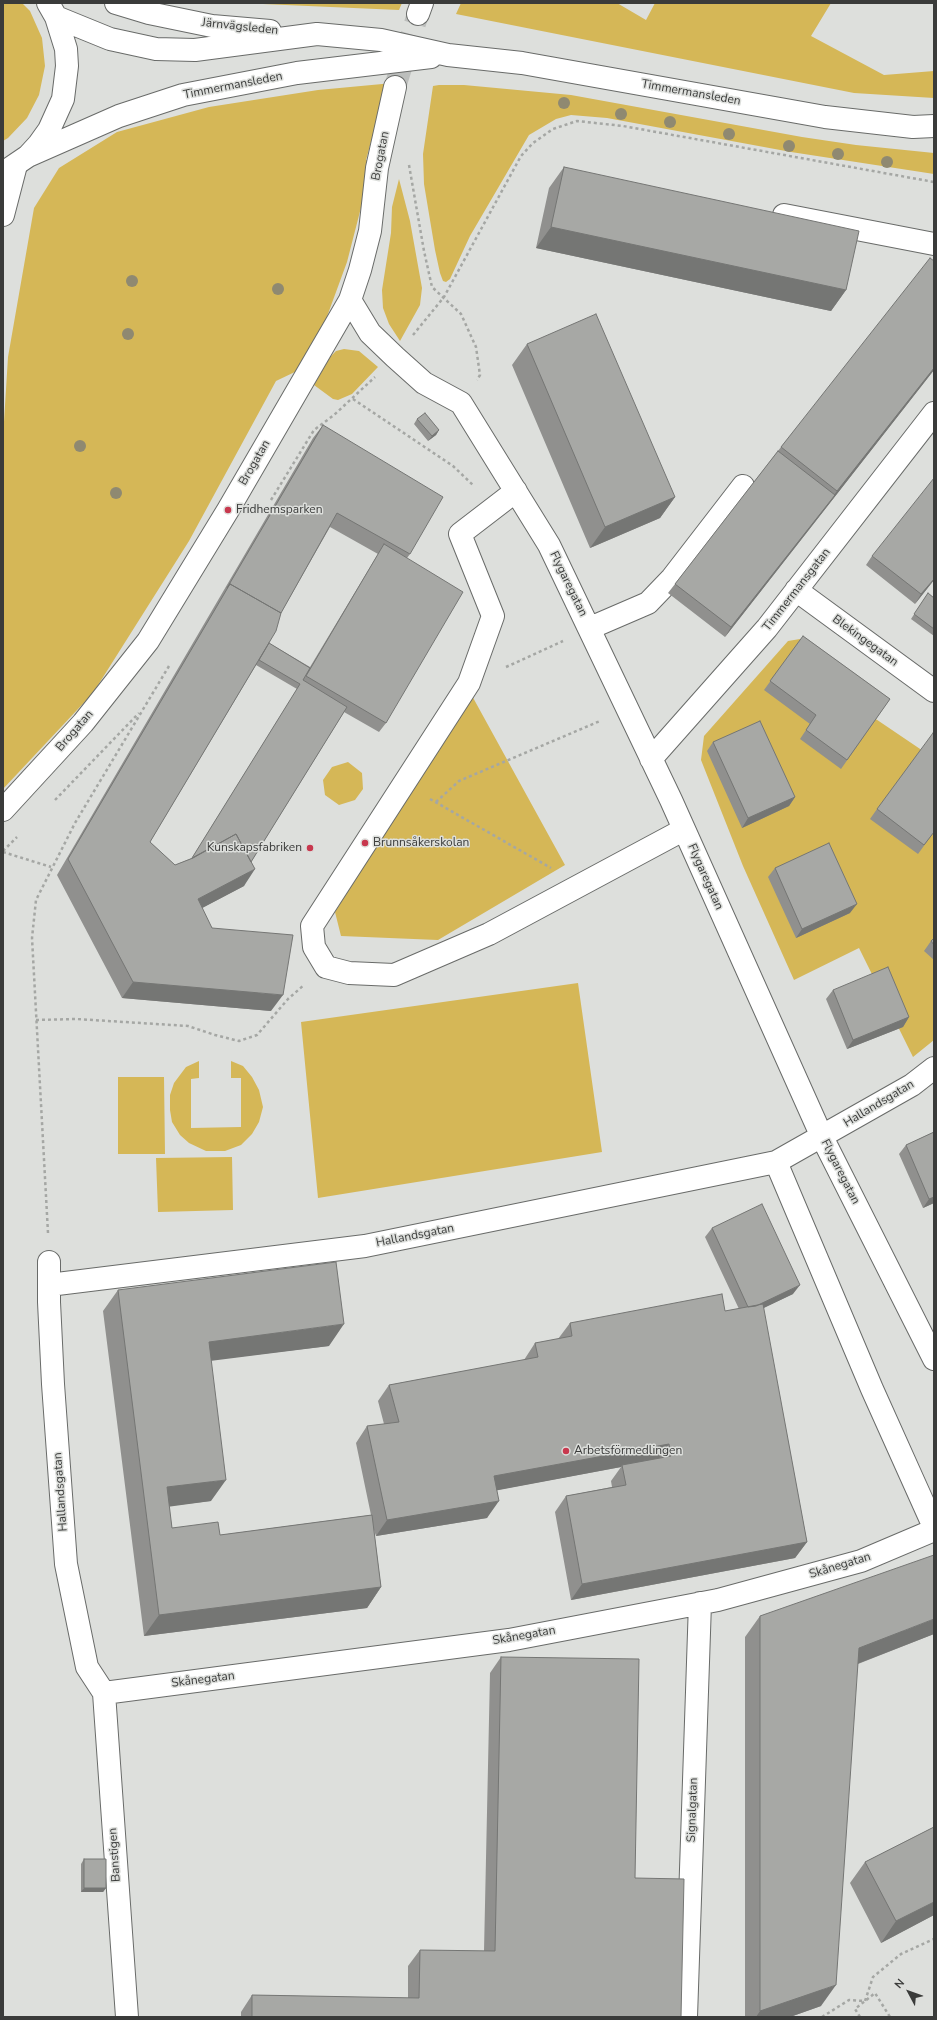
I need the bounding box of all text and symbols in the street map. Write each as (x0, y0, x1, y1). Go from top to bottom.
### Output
street label: Järnvägsleden (201, 16, 279, 38)
street label: Timmermansleden (182, 69, 284, 103)
street label: Timmermansleden (640, 77, 742, 109)
street label: Brogatan (369, 130, 393, 182)
street label: Brogatan (236, 438, 274, 488)
place label: Fridhemsparken (236, 503, 322, 517)
marker: Fridhemsparken (223, 505, 233, 515)
street label: Timmermansgatan (760, 546, 834, 634)
street label: Flygaregatan (546, 549, 590, 619)
street label: Blekingegatan (829, 612, 901, 670)
street label: Brogatan (53, 707, 97, 755)
place label: Brunnsåkerskolan (373, 836, 469, 850)
marker: Brunnsåkerskolan (360, 838, 370, 848)
place label: Kunskapsfabriken (207, 841, 302, 855)
street label: Flygaregatan (684, 842, 726, 912)
marker: Kunskapsfabriken (305, 843, 315, 853)
street label: Hallandsgatan (841, 1077, 917, 1131)
street label: Flygaregatan (818, 1137, 862, 1207)
street label: Hallandsgatan (375, 1221, 455, 1251)
place label: Arbetsförmedlingen (574, 1444, 682, 1458)
marker: Arbetsförmedlingen (561, 1446, 571, 1456)
street label: Hallandsgatan (51, 1452, 71, 1532)
street label: Skånegatan (807, 1550, 873, 1582)
street label: Skånegatan (491, 1623, 557, 1649)
street label: Skånegatan (171, 1669, 235, 1691)
street label: Signalgatan (685, 1777, 701, 1843)
street label: Banstigen (106, 1827, 124, 1883)
north arrow (889, 1972, 929, 2012)
text: N (891, 1976, 908, 1992)

